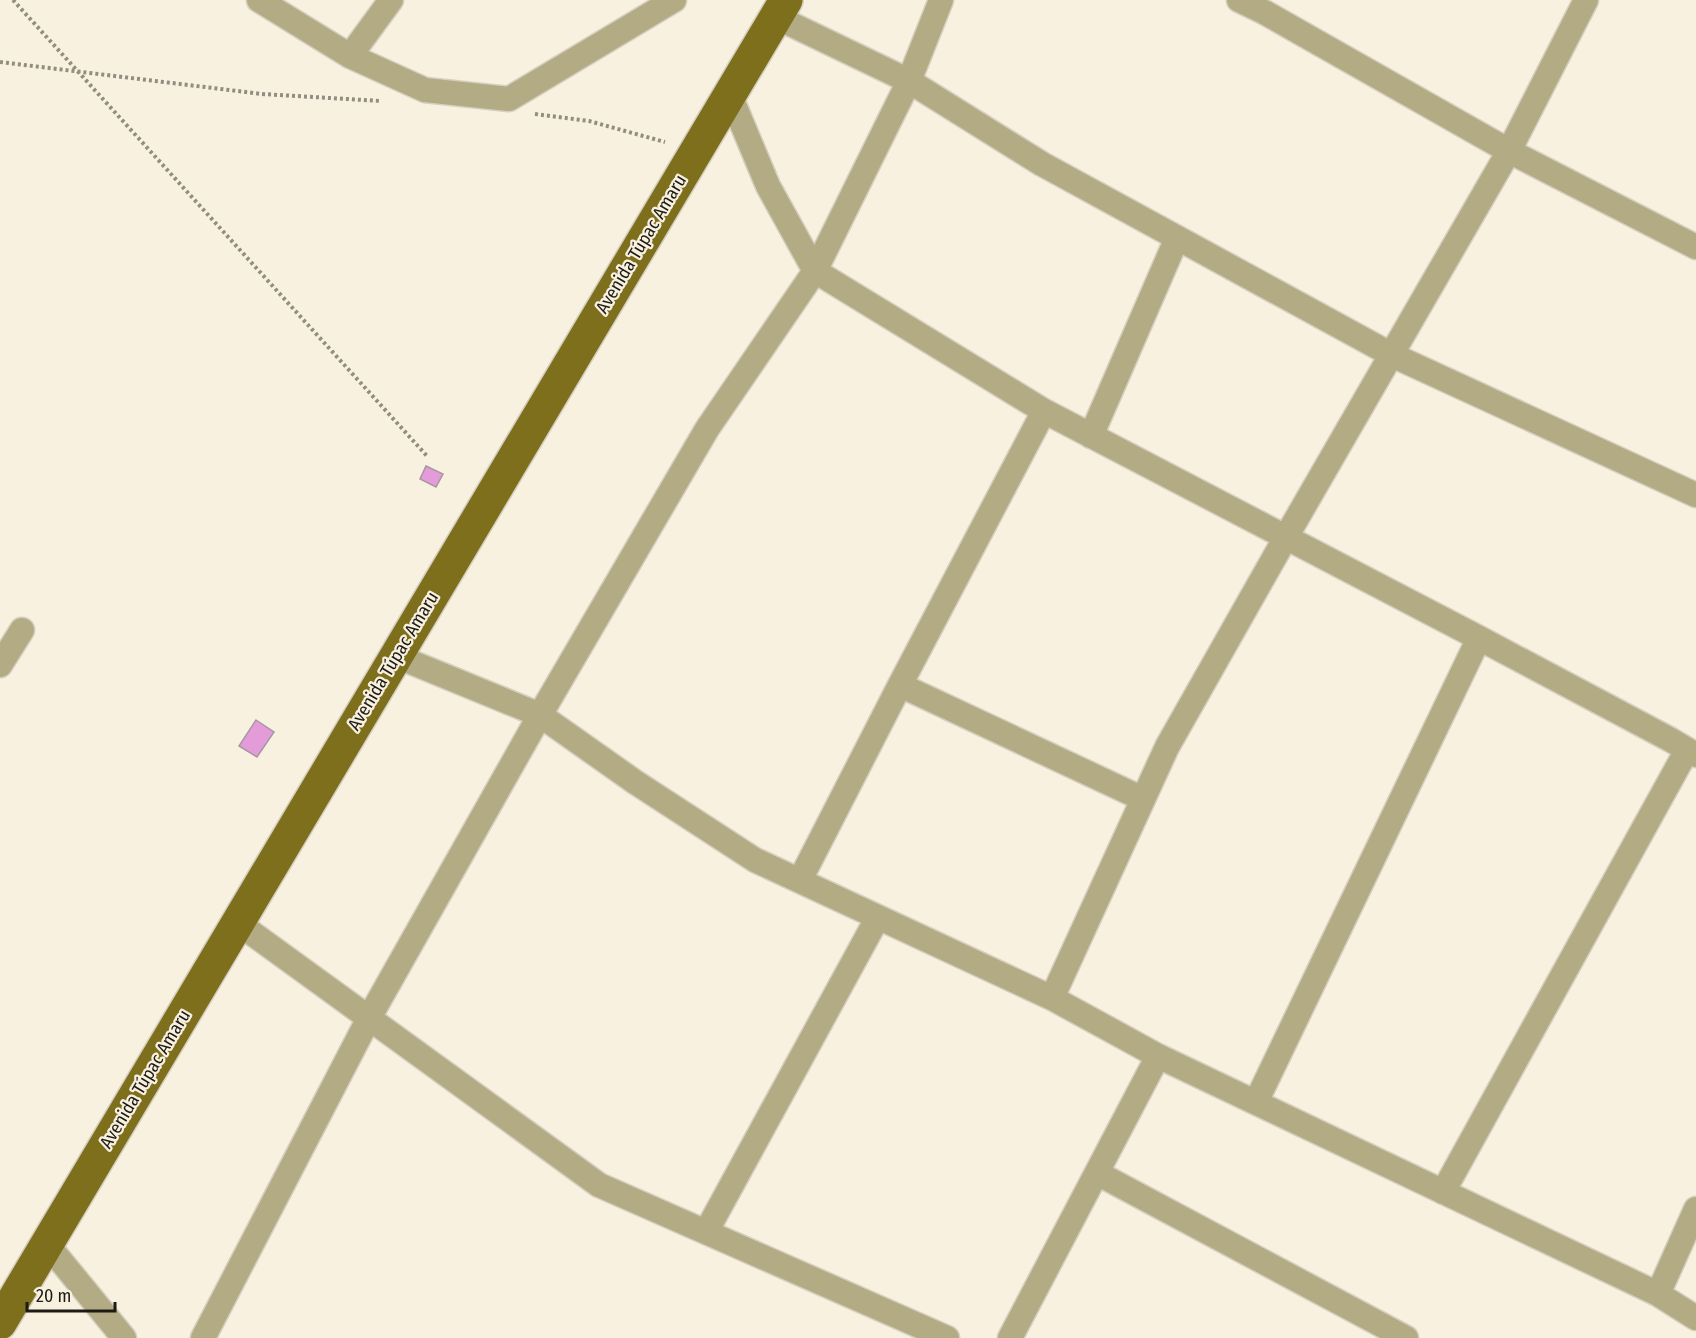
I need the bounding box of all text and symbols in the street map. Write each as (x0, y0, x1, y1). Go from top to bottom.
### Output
street label: Avenida Túpac Amaru (591, 171, 691, 317)
street label: Avenida Túpac Amaru (343, 588, 443, 734)
street label: Avenida Túpac Amaru (95, 1006, 195, 1152)
scale bar (27, 1275, 116, 1313)
text: 20 m (36, 1285, 71, 1307)

